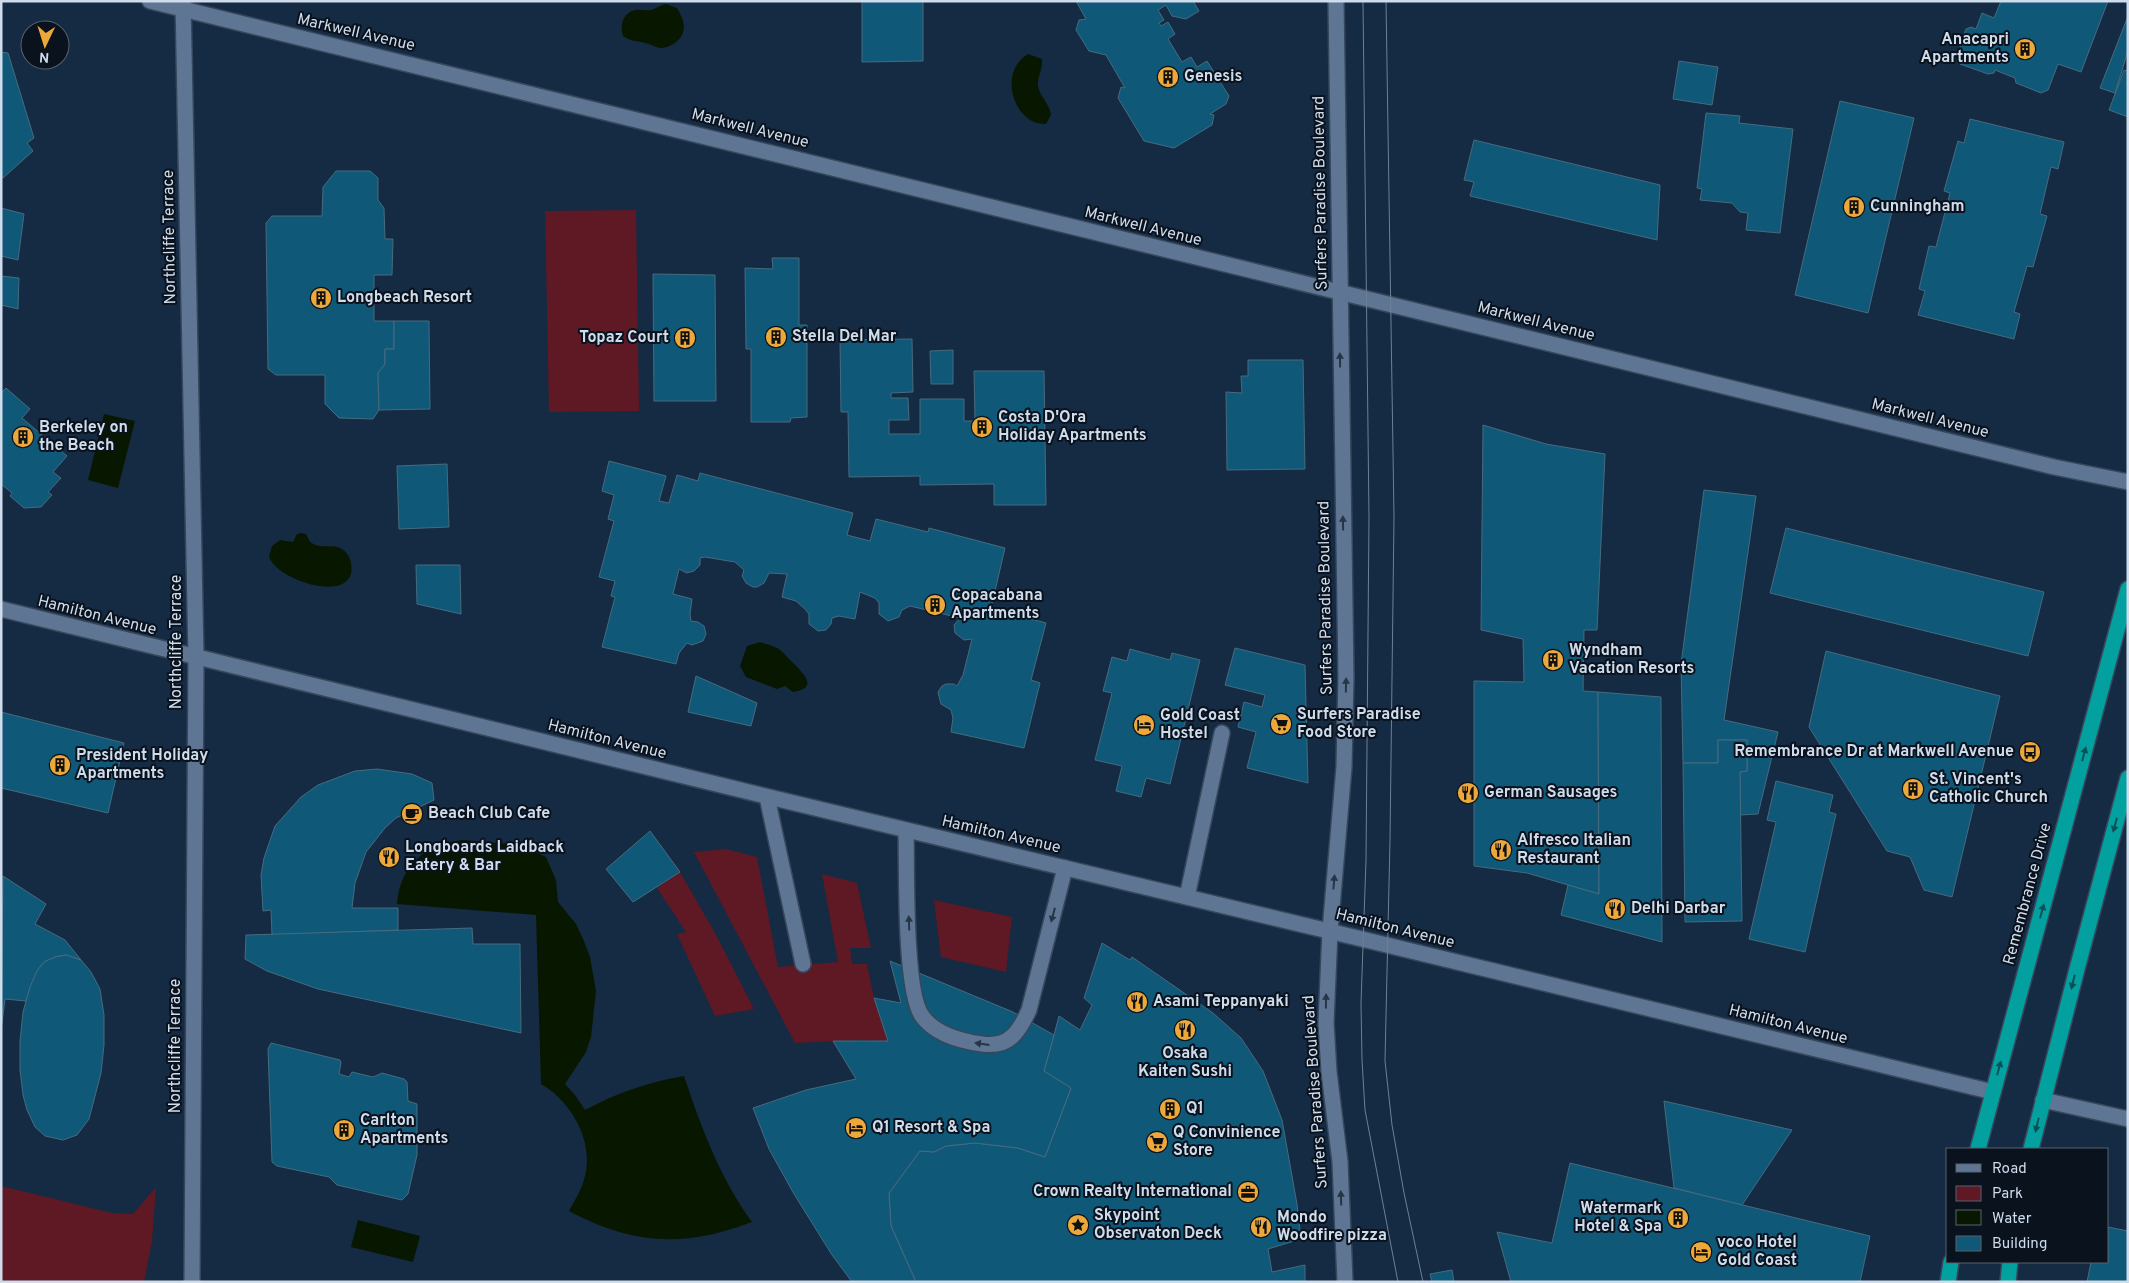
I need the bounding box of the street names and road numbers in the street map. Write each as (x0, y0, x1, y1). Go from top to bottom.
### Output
street label: Markwell Avenue (295, 10, 417, 56)
street label: Surfers Paradise Boulevard (1309, 96, 1333, 290)
street label: Markwell Avenue (689, 105, 811, 153)
street label: Northcliffe Terrace (159, 170, 181, 304)
street label: Markwell Avenue (1082, 203, 1204, 251)
street label: Markwell Avenue (1475, 298, 1597, 346)
street label: Markwell Avenue (1869, 395, 1991, 443)
street label: Surfers Paradise Boulevard (1314, 501, 1338, 695)
street label: Northcliffe Terrace (167, 575, 187, 709)
street label: Hamilton Avenue (36, 592, 158, 640)
street label: Hamilton Avenue (546, 716, 668, 764)
street label: Hamilton Avenue (940, 812, 1062, 858)
street label: Remembrance Drive (1999, 821, 2057, 967)
street label: Hamilton Avenue (1334, 905, 1456, 953)
street label: Northcliffe Terrace (166, 979, 186, 1113)
street label: Surfers Paradise Boulevard (1299, 994, 1333, 1190)
street label: Hamilton Avenue (1727, 1001, 1849, 1049)

